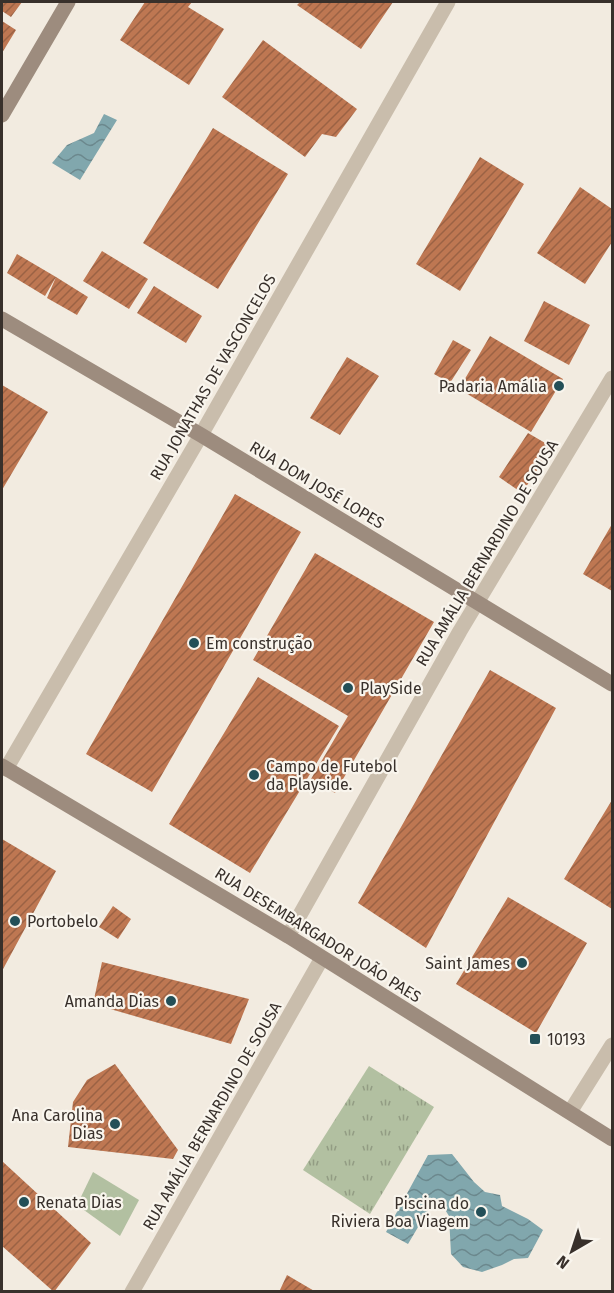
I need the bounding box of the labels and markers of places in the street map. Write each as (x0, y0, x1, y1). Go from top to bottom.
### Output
place label: Padaria Amália (439, 377, 547, 396)
marker: Padaria Amália (552, 379, 566, 393)
place label: Em construção (206, 634, 313, 654)
marker: Em construção (187, 636, 201, 650)
place label: PlaySide (360, 679, 422, 698)
marker: PlaySide (341, 681, 355, 695)
place label: Campo de Futebol da Playside. (266, 757, 398, 794)
marker: Campo de Futebol da Playside. (247, 768, 261, 782)
place label: Portobelo (27, 912, 98, 931)
marker: Portobelo (8, 914, 22, 928)
place label: Saint James (425, 954, 510, 973)
marker: Saint James (515, 956, 529, 970)
place label: Amanda Dias (65, 992, 159, 1011)
marker: Amanda Dias (164, 994, 178, 1008)
place label: 10193 (547, 1030, 585, 1049)
marker: 10193 (528, 1032, 542, 1046)
place label: Ana Carolina Dias (12, 1106, 103, 1143)
marker: Ana Carolina Dias (108, 1117, 122, 1131)
place label: Renata Dias (36, 1193, 122, 1212)
place label: Piscina do Riviera Boa Viagem (331, 1194, 469, 1231)
marker: Renata Dias (17, 1195, 31, 1209)
marker: Piscina do Riviera Boa Viagem (474, 1205, 488, 1219)

